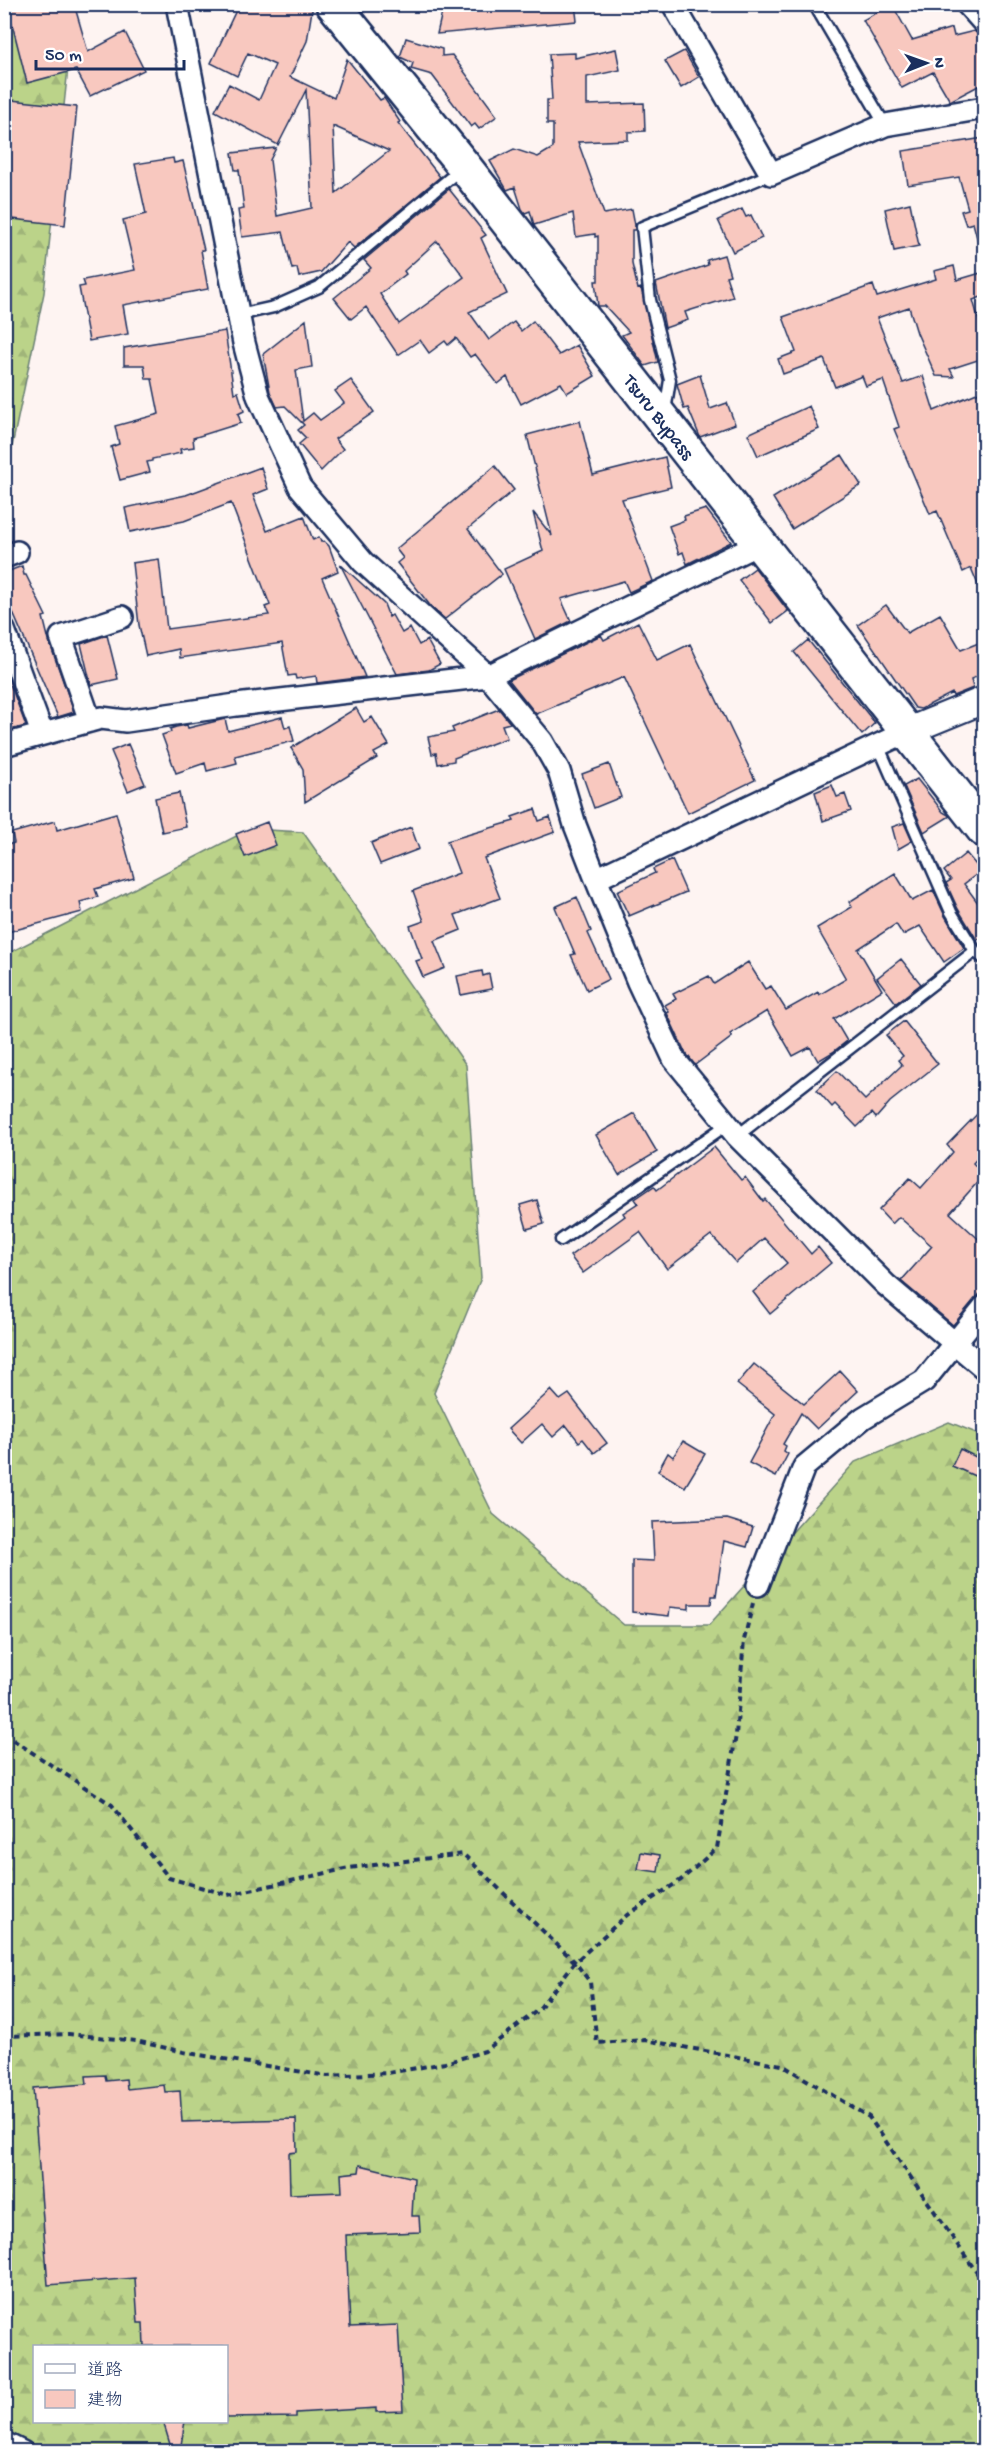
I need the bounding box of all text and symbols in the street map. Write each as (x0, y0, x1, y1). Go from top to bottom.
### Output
scale bar (36, 33, 184, 71)
north arrow (896, 33, 956, 93)
text: 50 m (45, 46, 82, 67)
text: N (928, 57, 947, 69)
street label: Tsuru Bypass (616, 370, 698, 466)
legend (33, 2345, 228, 2423)
text: 道路 (87, 2360, 123, 2382)
text: 建物 (87, 2390, 123, 2412)

